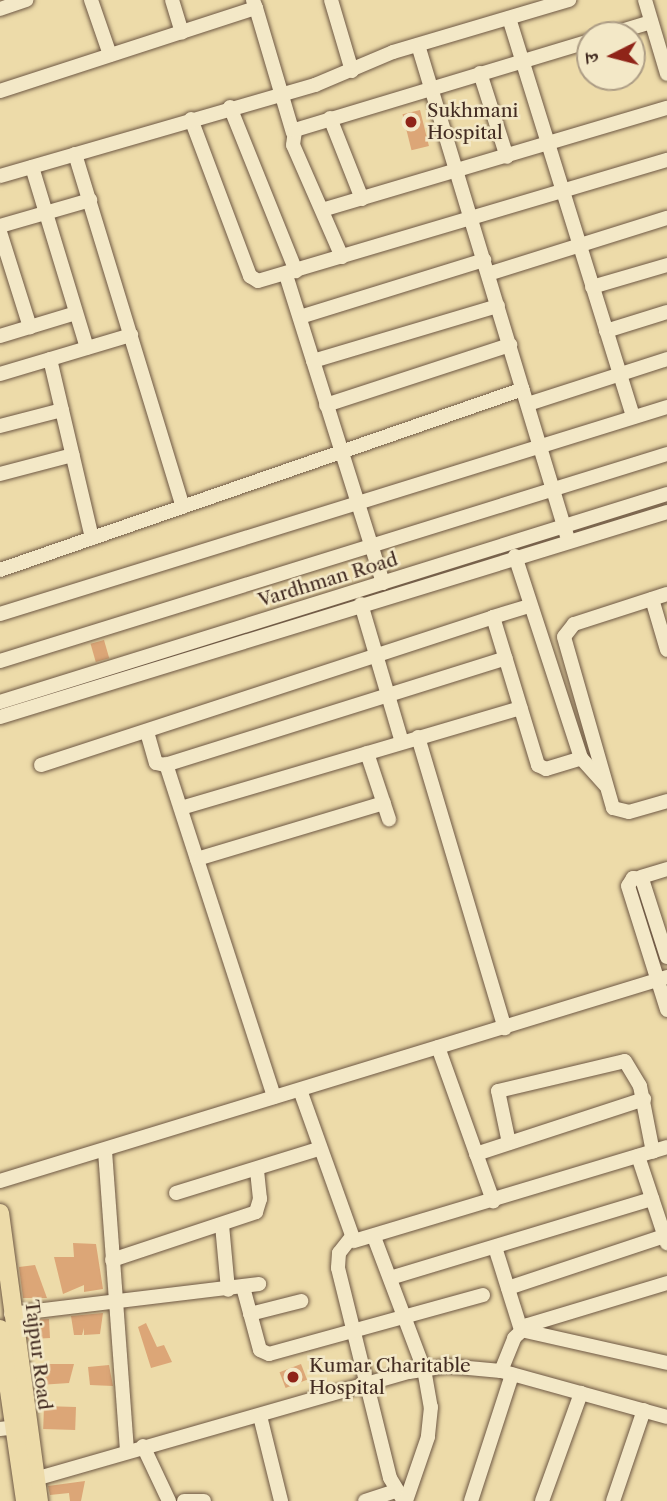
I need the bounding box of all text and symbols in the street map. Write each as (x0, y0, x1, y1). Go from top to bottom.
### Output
north arrow (576, 21, 646, 91)
text: उ (580, 52, 604, 64)
place label: Sukhmani Hospital (427, 100, 518, 144)
marker: Sukhmani Hospital (401, 112, 421, 132)
street label: Vardhman Road (255, 548, 401, 612)
street label: Tajpur Road (20, 1298, 56, 1412)
place label: Kumar Charitable Hospital (309, 1355, 471, 1399)
marker: Kumar Charitable Hospital (283, 1367, 303, 1387)

